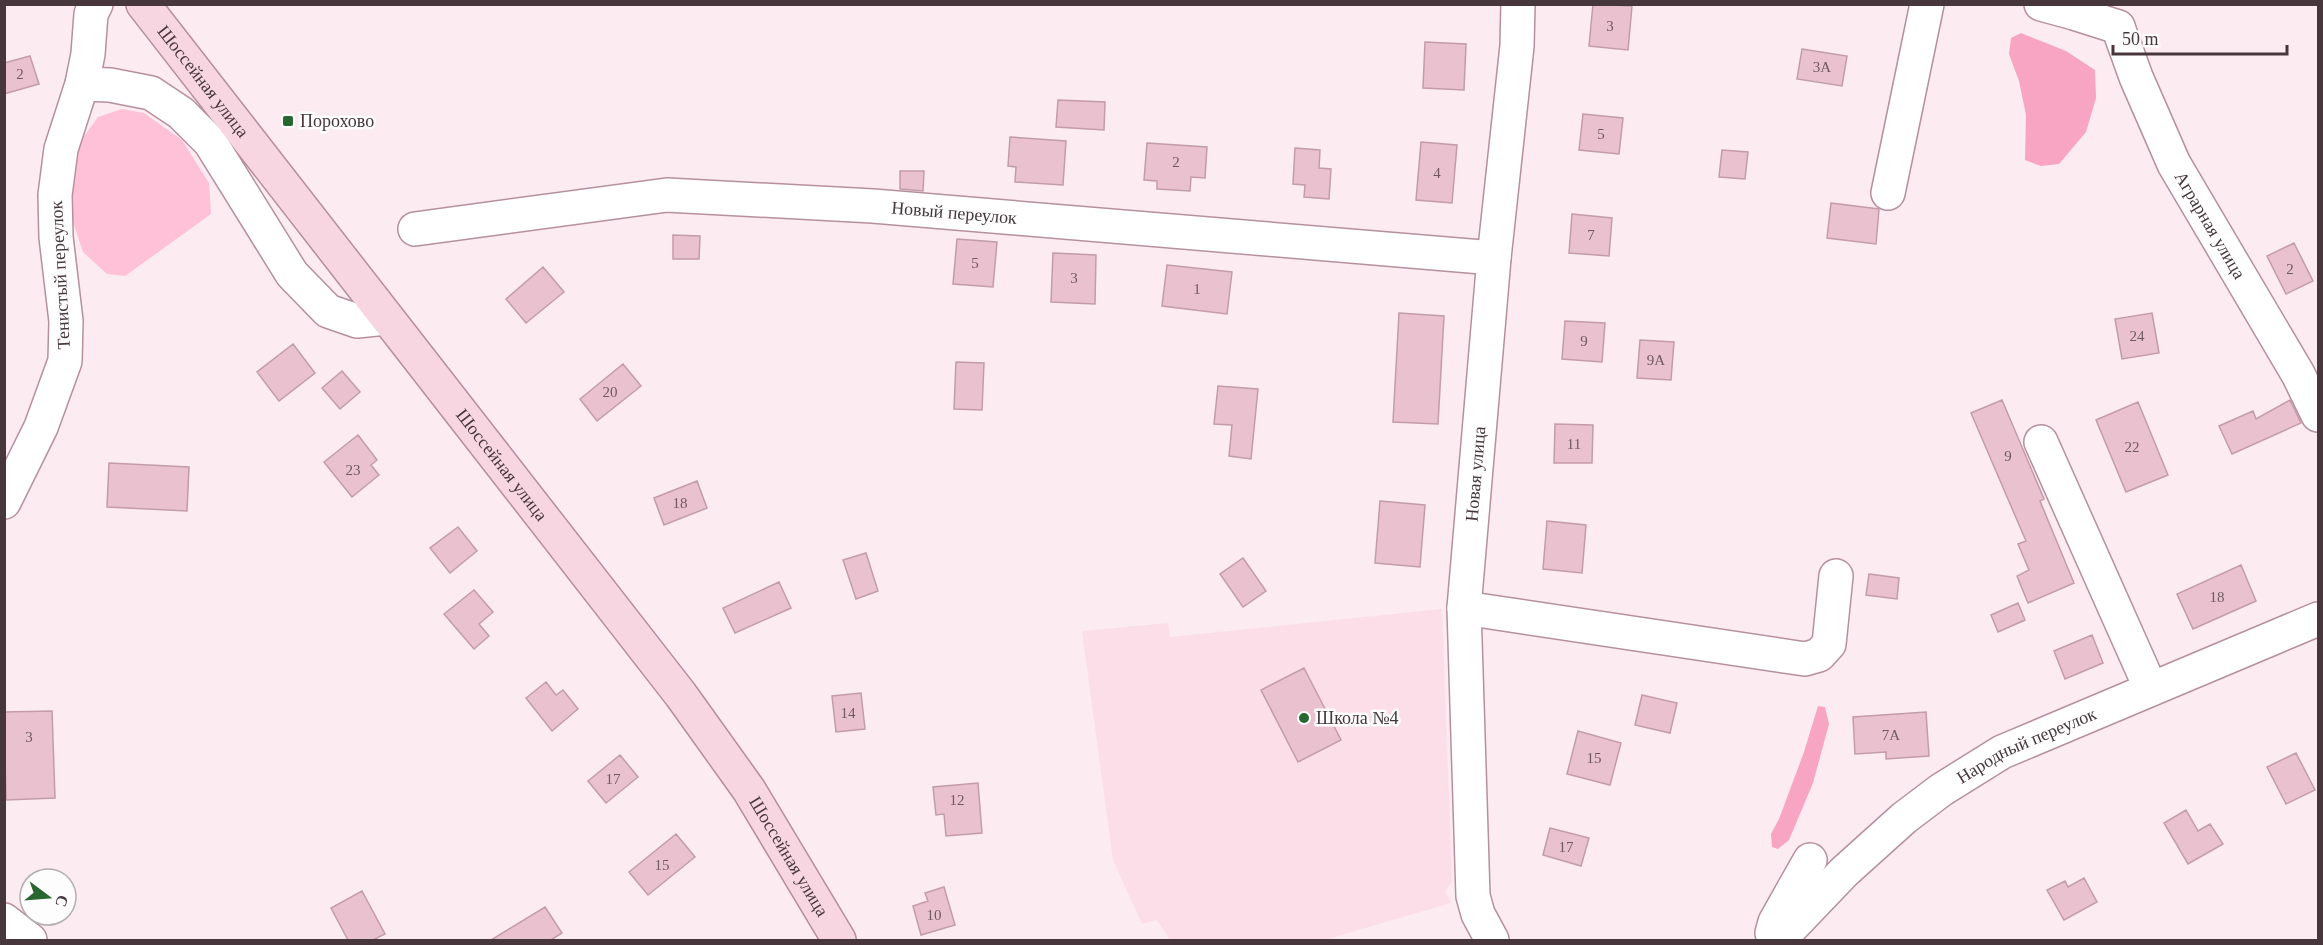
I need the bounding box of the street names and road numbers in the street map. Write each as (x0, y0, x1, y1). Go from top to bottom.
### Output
street label: Шоссейная улица (153, 21, 253, 141)
street label: Аграрная улица (2171, 168, 2250, 282)
street label: Новый переулок (891, 198, 1018, 228)
street label: Тенистый переулок (46, 200, 74, 350)
street label: Шоссейная улица (452, 405, 552, 525)
street label: Новая улица (1461, 425, 1490, 522)
street label: Народный переулок (1953, 703, 2099, 788)
street label: Шоссейная улица (745, 793, 832, 920)

